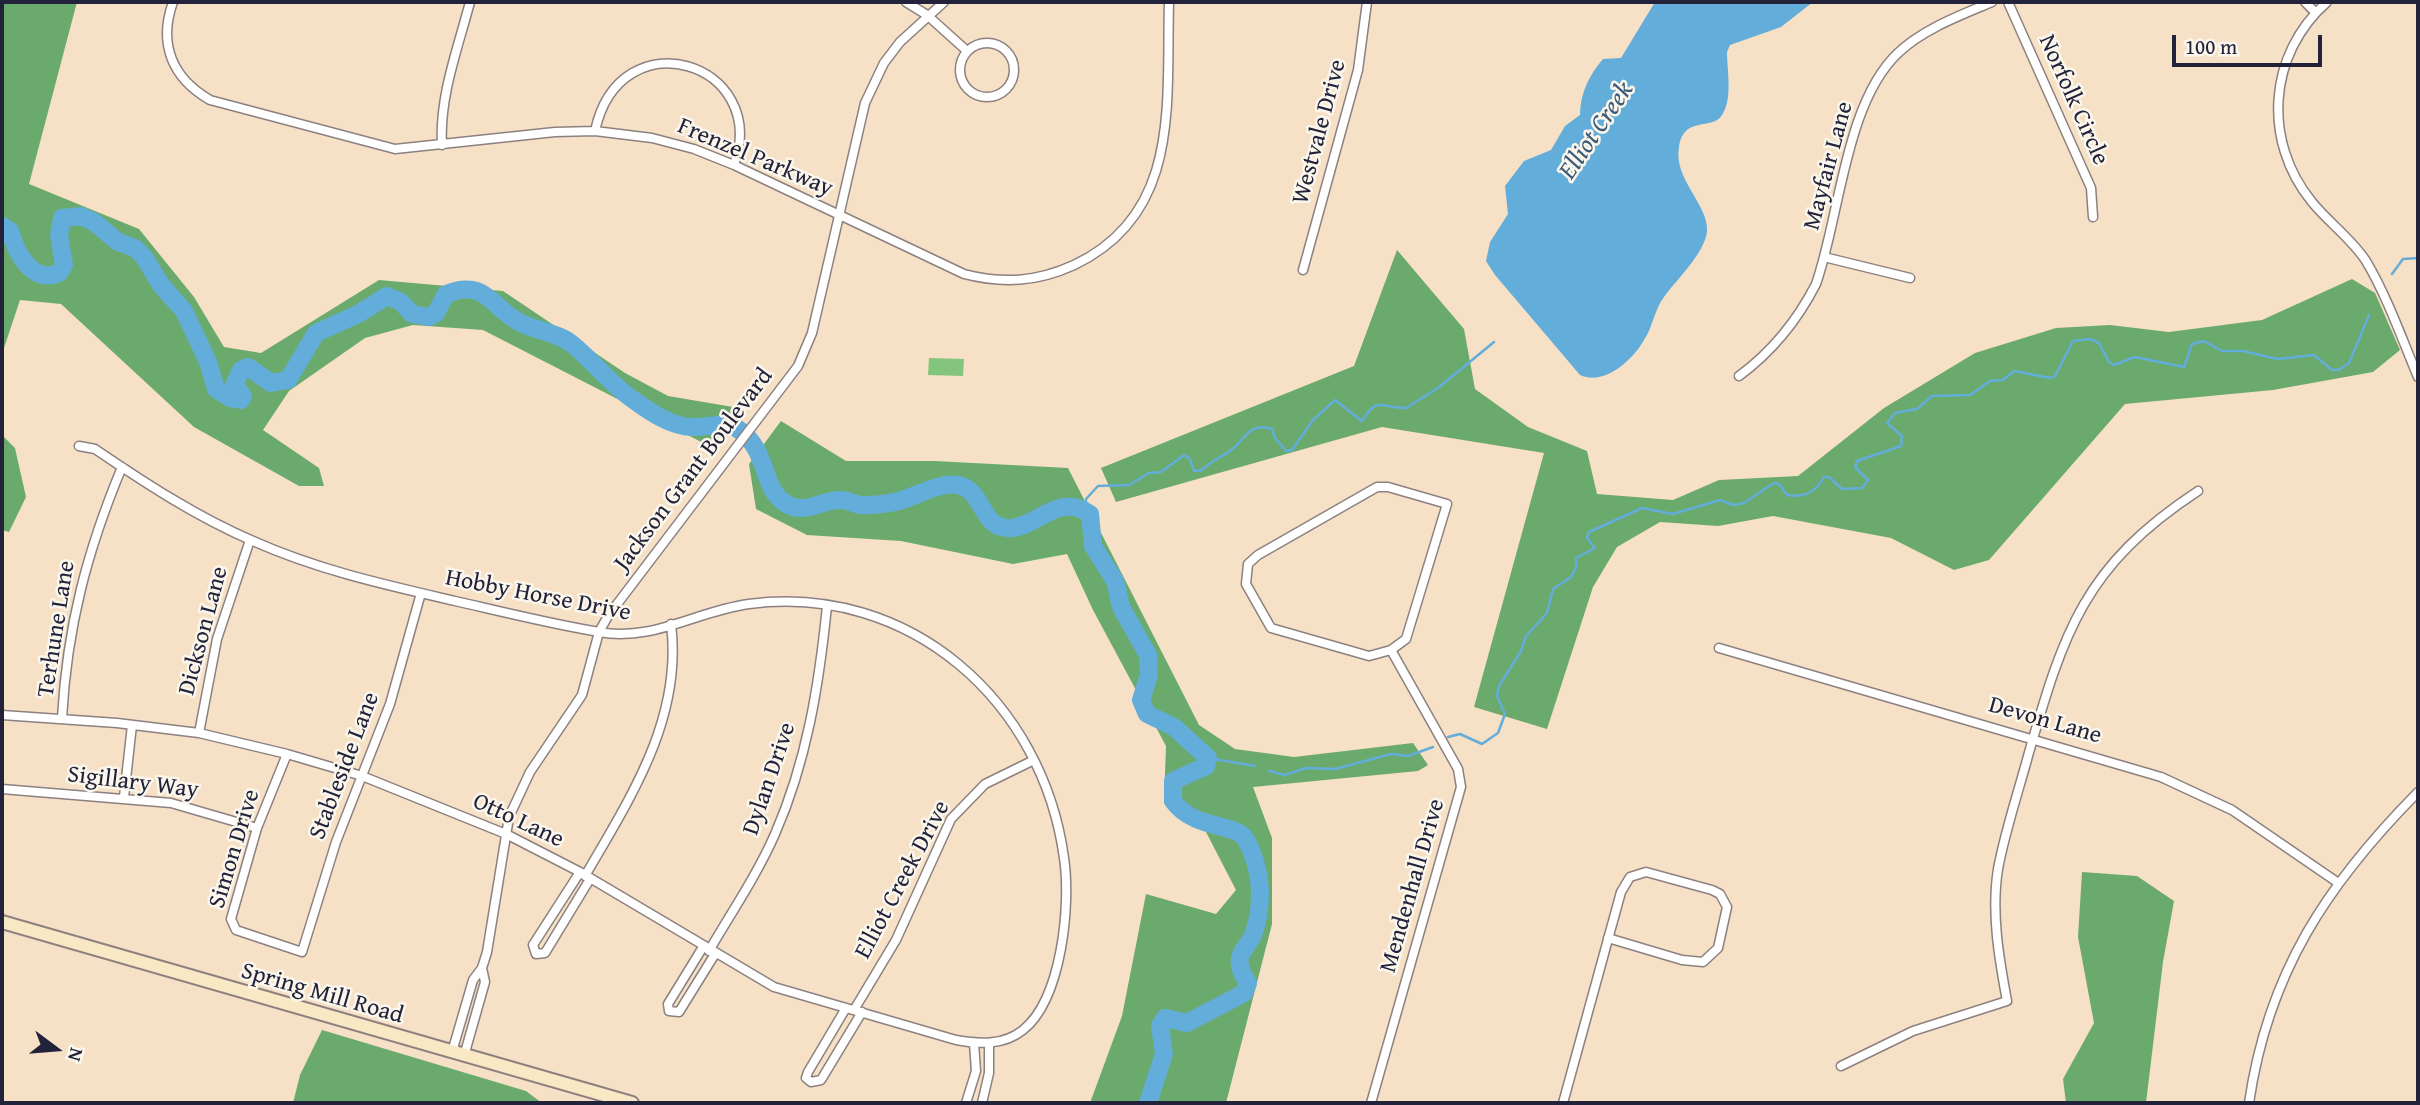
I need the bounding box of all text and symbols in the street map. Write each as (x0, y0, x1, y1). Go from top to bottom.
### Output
scale bar (2175, 21, 2326, 65)
street label: Norfolk Circle (2031, 30, 2115, 170)
text: 100 m (2185, 31, 2237, 62)
street label: Westvale Drive (1287, 56, 1353, 208)
water label: Elliot Creek (1553, 76, 1641, 186)
street label: Mayfair Lane (1798, 99, 1860, 233)
street label: Frenzel Parkway (673, 112, 837, 204)
street label: Jackson Grant Boulevard (608, 363, 780, 577)
street label: Terhune Lane (32, 559, 82, 699)
street label: Dickson Lane (173, 563, 235, 699)
street label: Hobby Horse Drive (443, 564, 633, 628)
street label: Stableside Lane (304, 688, 386, 844)
street label: Devon Lane (1985, 691, 2105, 751)
street label: Dylan Drive (737, 719, 803, 839)
street label: Sigillary Way (66, 761, 200, 805)
street label: Simon Drive (203, 786, 267, 912)
street label: Otto Lane (468, 787, 568, 855)
street label: Elliot Creek Drive (849, 796, 957, 964)
street label: Mendenhall Drive (1374, 796, 1452, 976)
street label: Spring Mill Road (238, 957, 406, 1031)
north arrow (21, 1014, 91, 1084)
text: N (61, 1045, 91, 1065)

